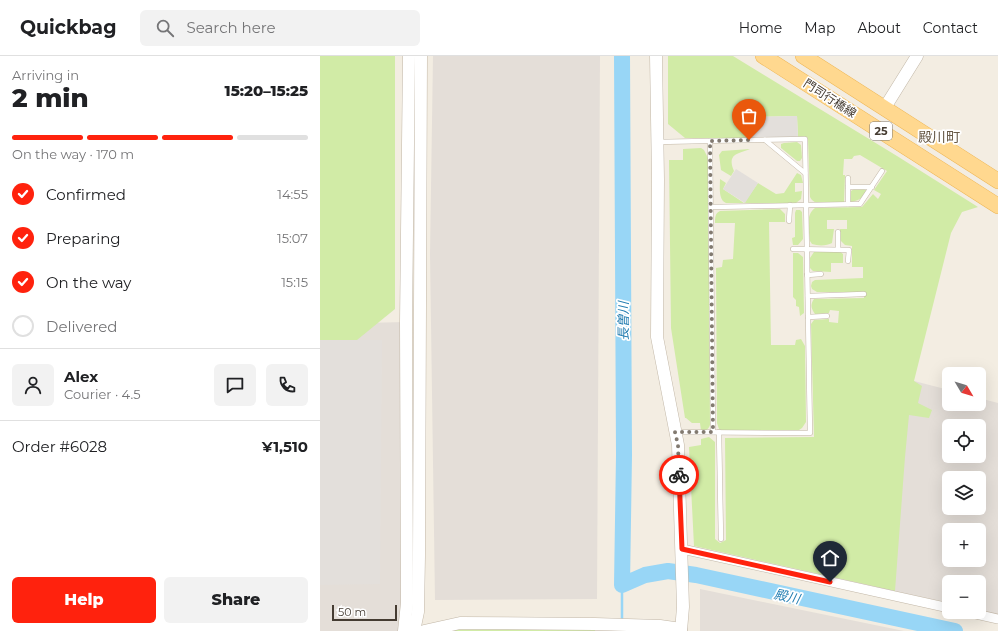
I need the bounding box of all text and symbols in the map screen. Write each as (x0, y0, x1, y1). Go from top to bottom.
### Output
search box (140, 10, 420, 46)
text: Quickbag (20, 16, 116, 39)
icon: search (154, 17, 176, 39)
text: Search here (186, 18, 276, 37)
text: Home (739, 19, 782, 37)
text: Map (804, 19, 835, 37)
text: About (857, 19, 901, 37)
text: Contact (923, 19, 978, 37)
text: Arriving in (12, 67, 79, 83)
street label: 門司行橋線 (801, 75, 859, 121)
text: 15:20–15:25 (225, 81, 308, 100)
text: 2 min (12, 82, 89, 114)
pin (732, 99, 766, 140)
icon: bag (738, 105, 760, 127)
road number: 25 (870, 122, 892, 140)
district label: 殿川町 (918, 128, 960, 146)
text: On the way · 170 m (12, 146, 134, 162)
icon: check (12, 183, 34, 205)
text: Confirmed (46, 185, 126, 204)
text: 14:55 (277, 186, 308, 202)
icon: check (12, 227, 34, 249)
text: Preparing (46, 229, 121, 248)
text: 15:07 (277, 230, 308, 246)
icon: check (12, 271, 34, 293)
text: On the way (46, 273, 131, 292)
text: 15:15 (281, 274, 308, 290)
water label: 長曽川 (615, 300, 631, 341)
text: Delivered (46, 317, 118, 336)
button: person (12, 364, 54, 406)
button: chat (214, 364, 256, 406)
button: phone (266, 364, 308, 406)
text: Alex (64, 367, 98, 386)
north arrow (942, 367, 986, 411)
map controls (942, 367, 986, 619)
text: Courier · 4.5 (64, 386, 141, 402)
button: locate (942, 419, 986, 463)
text: Order #6028 (12, 437, 107, 456)
text: ¥1,510 (262, 437, 308, 456)
courier (659, 455, 699, 495)
icon: bike (668, 464, 690, 486)
button: layers (942, 471, 986, 515)
button: + (942, 523, 986, 567)
pin (813, 541, 847, 582)
icon: home (819, 547, 841, 569)
button: − (942, 575, 986, 619)
button: Help (12, 577, 156, 623)
button: Share (164, 577, 308, 623)
water label: 殿川 (773, 585, 803, 607)
scale bar (332, 603, 397, 622)
text: 50 m (338, 605, 366, 619)

